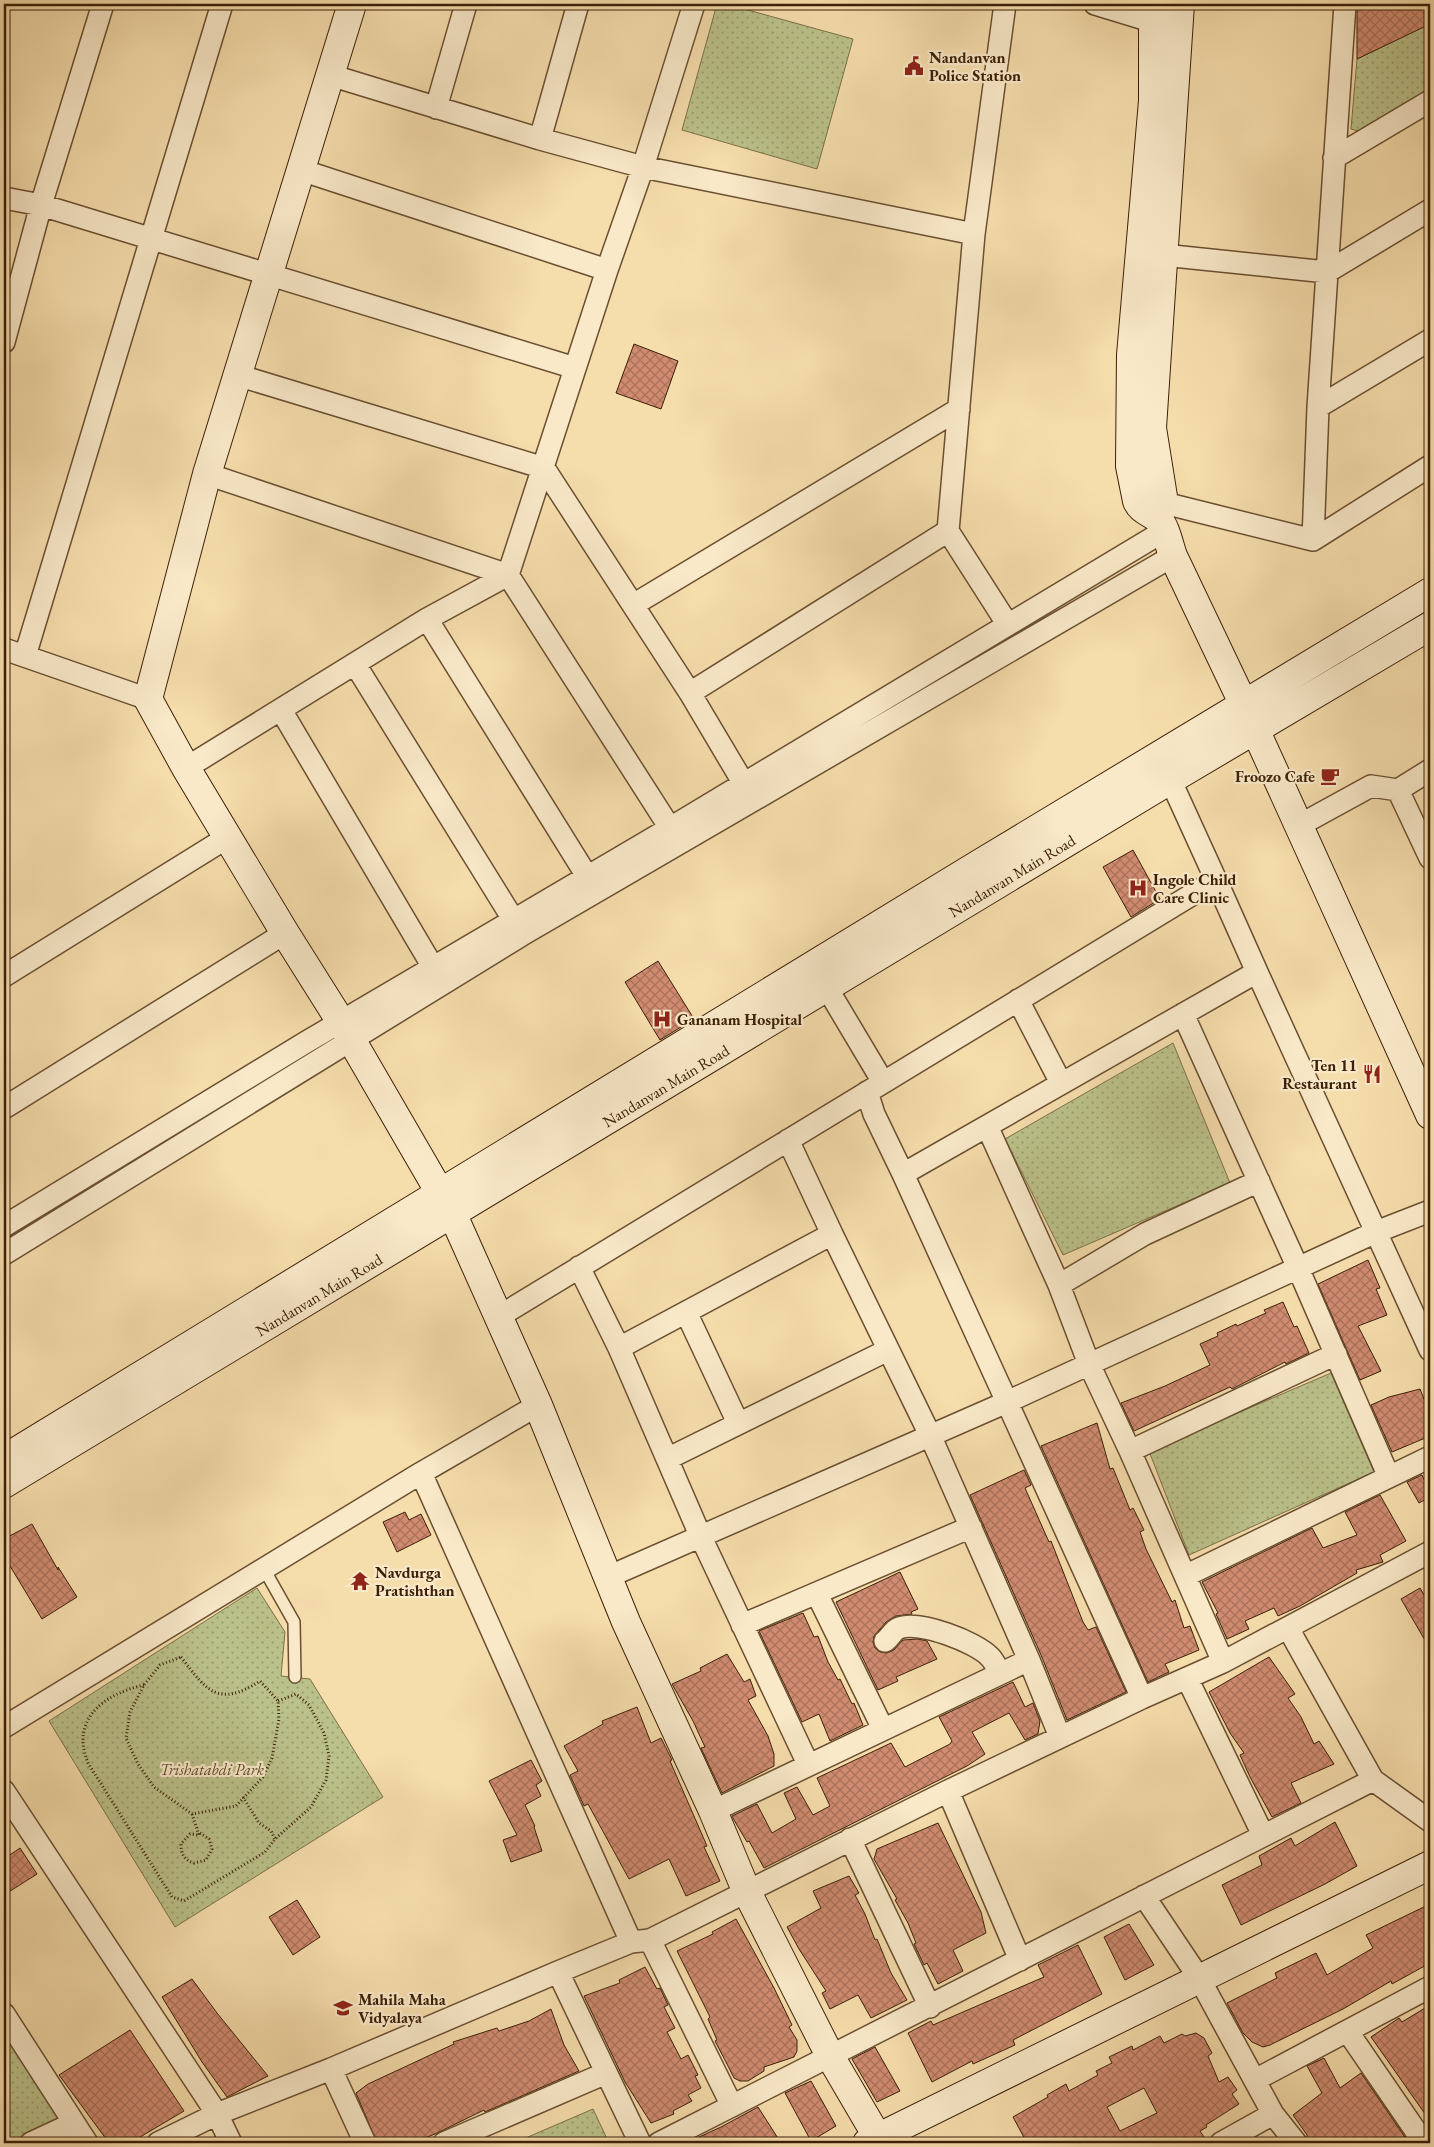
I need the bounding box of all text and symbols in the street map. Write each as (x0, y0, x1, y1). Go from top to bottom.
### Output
place label: Nandanvan Police Station (929, 47, 1021, 86)
public building icon: Nandanvan Police Station (903, 55, 925, 77)
cafe icon: Froozo Cafe (1319, 765, 1341, 787)
place label: Froozo Cafe (1235, 766, 1315, 787)
street label: Nandanvan Main Road (945, 829, 1080, 922)
place label: Ingole Child Care Clinic (1153, 869, 1237, 908)
hospital icon: Ingole Child Care Clinic (1127, 877, 1149, 899)
hospital icon: Gananam Hospital (651, 1008, 673, 1030)
place label: Gananam Hospital (677, 1009, 803, 1030)
street label: Nandanvan Main Road (599, 1039, 734, 1132)
place label: Ten 11 Restaurant (1282, 1055, 1357, 1094)
restaurant icon: Ten 11 Restaurant (1361, 1063, 1383, 1085)
street label: Nandanvan Main Road (252, 1248, 387, 1341)
place label: Navdurga Pratishthan (375, 1562, 455, 1601)
temple icon: Navdurga Pratishthan (349, 1570, 371, 1592)
park label: Trishatabdi Park (160, 1759, 265, 1780)
place label: Mahila Maha Vidyalaya (358, 1989, 447, 2028)
school or university icon: Mahila Maha Vidyalaya (332, 1997, 354, 2019)

